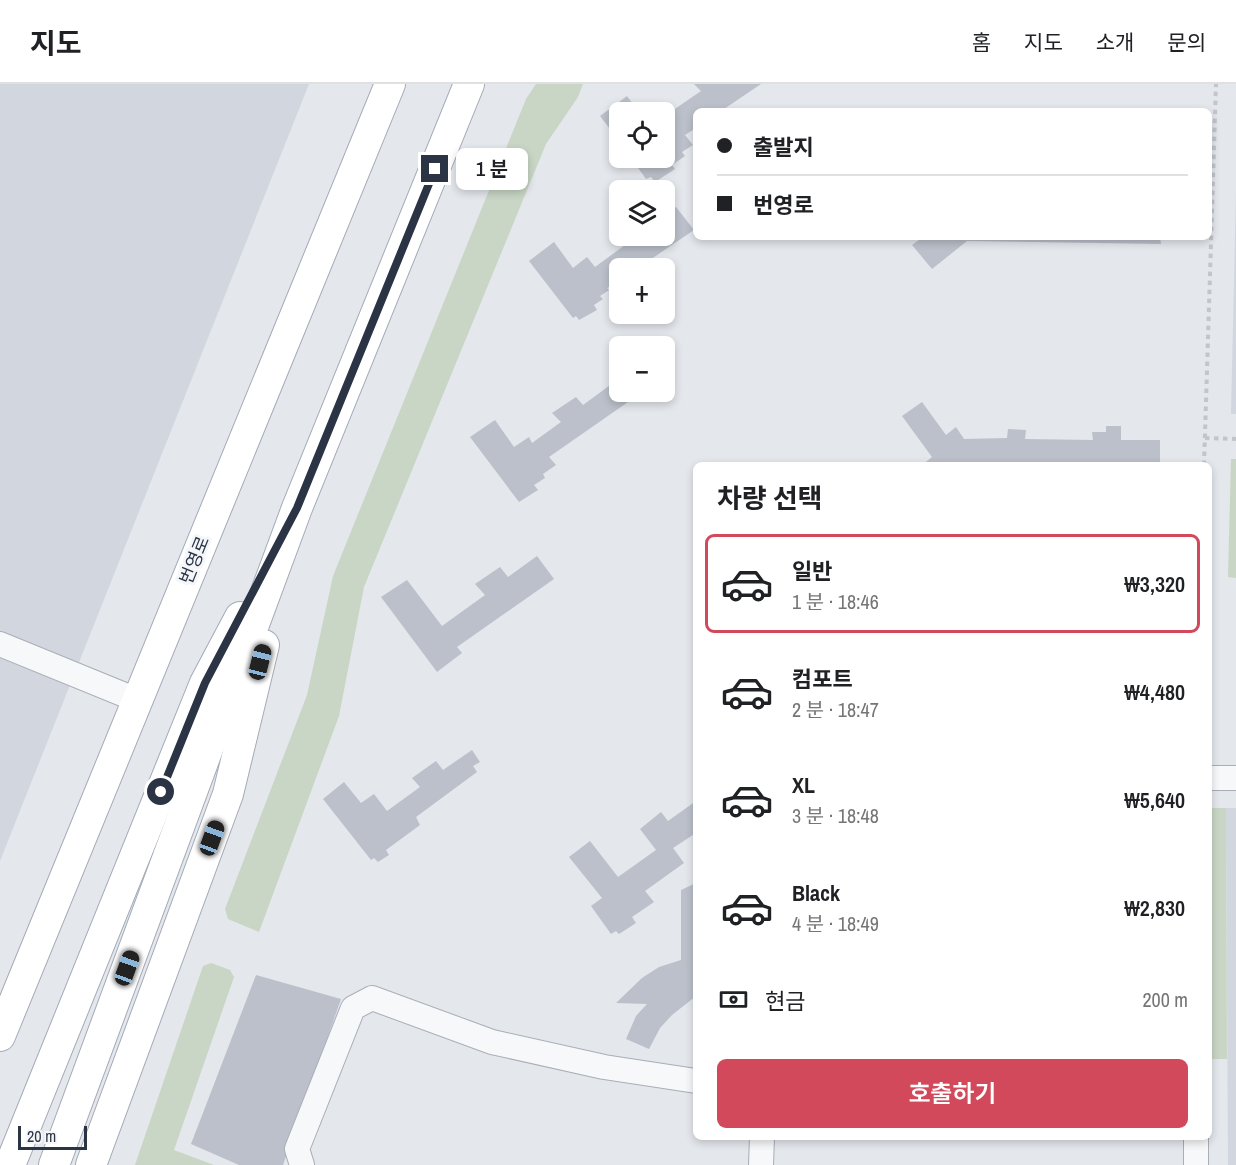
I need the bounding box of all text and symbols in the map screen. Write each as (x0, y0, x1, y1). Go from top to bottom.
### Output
text: 지도 (30, 24, 82, 62)
text: 홈 (972, 28, 991, 57)
text: 지도 (1024, 28, 1063, 57)
text: 소개 (1096, 28, 1134, 57)
text: 문의 (1167, 28, 1206, 57)
map controls (609, 102, 675, 402)
button: locate (609, 102, 675, 168)
text: 출발지 (753, 132, 814, 162)
callout: 1 분 (456, 148, 528, 190)
route end (421, 155, 448, 182)
text: 1 분 (476, 155, 508, 182)
button: layers (609, 180, 675, 246)
text: 번영로 (753, 190, 814, 220)
button: + (609, 258, 675, 324)
button: − (609, 336, 675, 402)
text: 차량 선택 (717, 480, 823, 516)
street label: 번영로 (173, 532, 215, 588)
text: 일반 (792, 556, 832, 586)
icon: car (720, 557, 774, 611)
text: ₩3,320 (1124, 569, 1185, 599)
text: 1 분 · 18:46 (792, 588, 879, 615)
car (247, 642, 273, 682)
text: 컴포트 (792, 664, 853, 694)
icon: car (720, 665, 774, 719)
text: ₩4,480 (1124, 677, 1185, 707)
text: 2 분 · 18:47 (792, 696, 879, 723)
text: XL (792, 770, 815, 800)
icon: car (720, 773, 774, 827)
route start (147, 778, 174, 805)
text: ₩5,640 (1124, 785, 1185, 815)
text: 3 분 · 18:48 (792, 802, 879, 829)
car (197, 818, 227, 858)
text: Black (792, 878, 840, 908)
icon: car (720, 881, 774, 935)
text: ₩2,830 (1124, 893, 1185, 923)
text: 4 분 · 18:49 (792, 910, 879, 937)
car (112, 948, 142, 988)
icon: cash (717, 983, 750, 1016)
text: 현금 (765, 986, 805, 1016)
text: 200 m (1142, 986, 1188, 1013)
button: 호출하기 (717, 1059, 1188, 1128)
scale bar (18, 1123, 87, 1150)
text: 20 m (27, 1125, 56, 1147)

